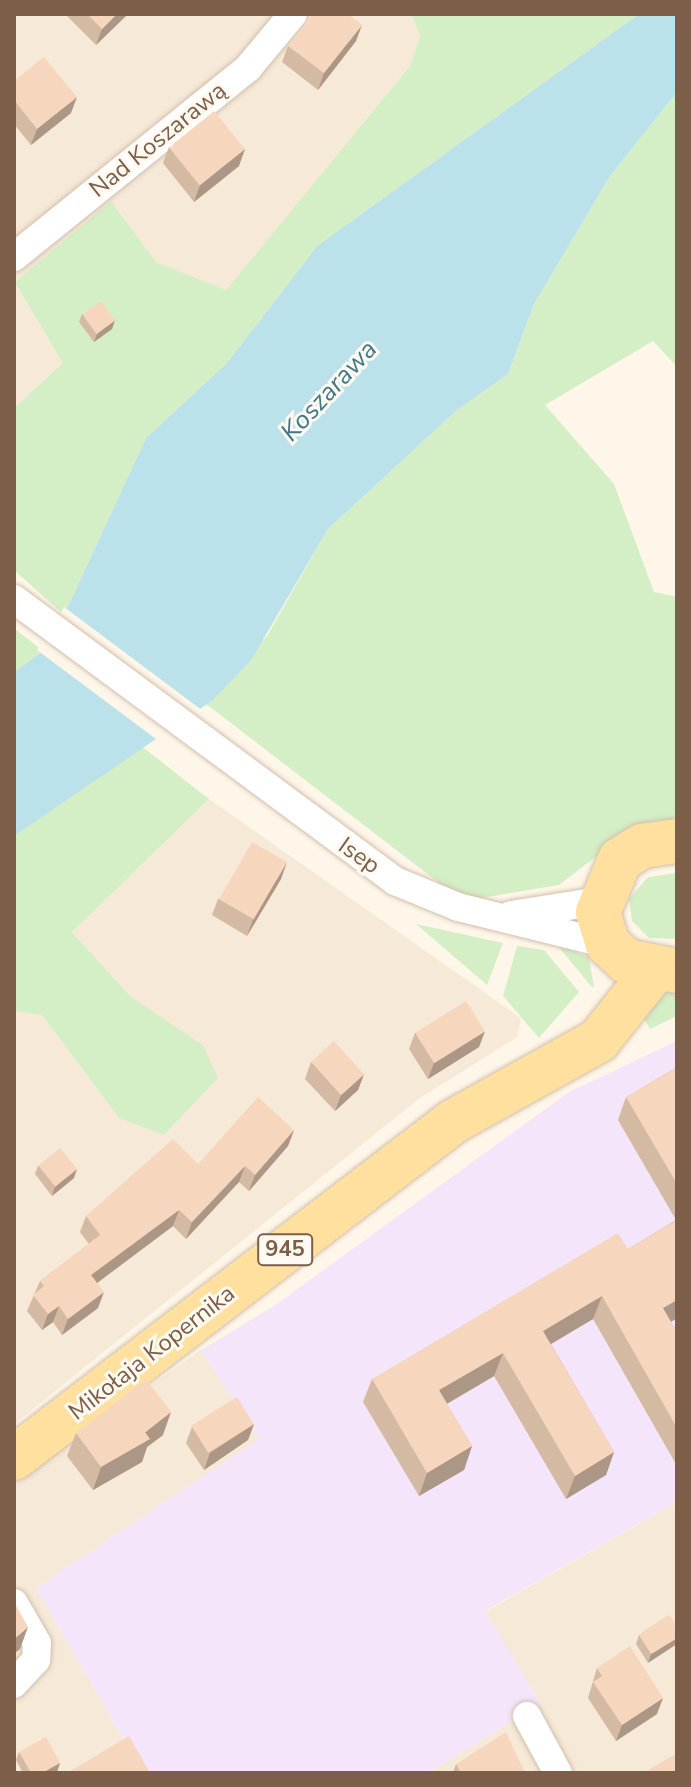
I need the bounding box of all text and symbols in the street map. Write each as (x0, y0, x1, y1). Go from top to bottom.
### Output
street label: Nad Koszarawą (84, 76, 232, 204)
water label: Koszarawa (274, 334, 384, 448)
street label: Isep (333, 831, 385, 881)
road number: 945 (257, 1232, 313, 1268)
street label: Mikołaja Kopernika (63, 1279, 241, 1427)

